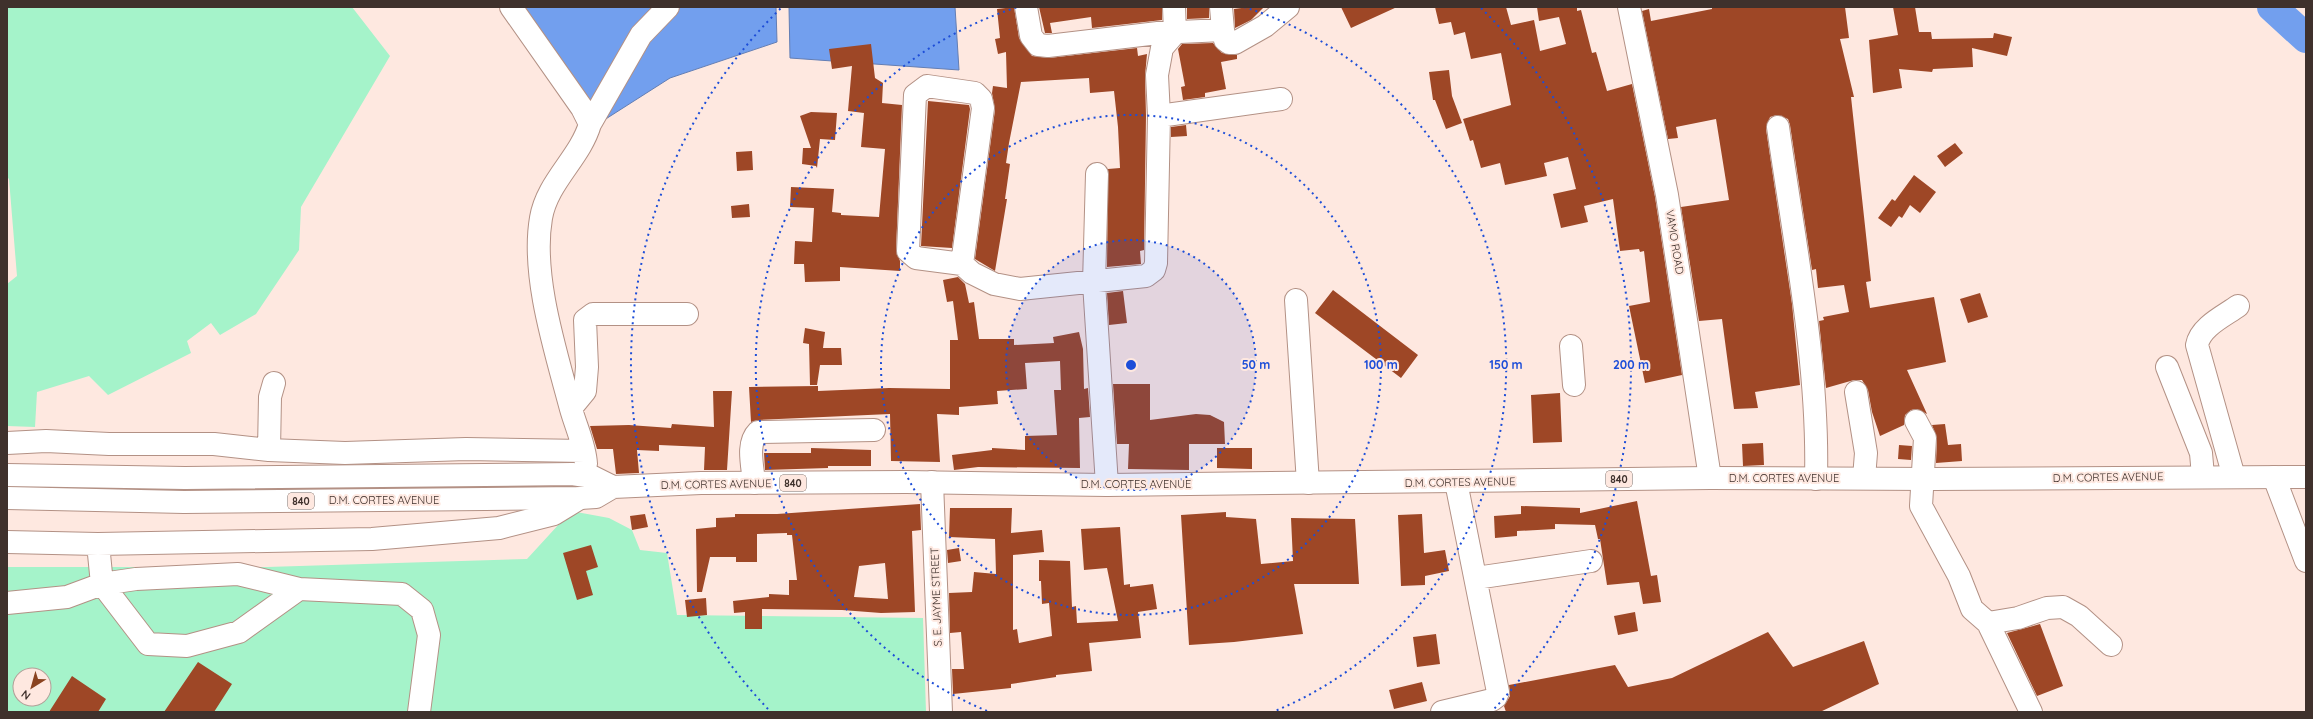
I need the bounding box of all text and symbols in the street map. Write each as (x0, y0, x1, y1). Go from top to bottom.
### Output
street label: VAMO ROAD (1663, 209, 1687, 275)
text: 50 m (1242, 357, 1270, 372)
text: 100 m (1364, 357, 1398, 372)
text: 150 m (1489, 357, 1523, 372)
text: 200 m (1613, 357, 1649, 372)
centre of rings (1124, 358, 1138, 372)
street label: D.M. CORTES AVENUE (2053, 469, 2163, 485)
road number: 840 (1606, 471, 1632, 487)
street label: D.M. CORTES AVENUE (1729, 471, 1839, 485)
street label: D.M. CORTES AVENUE (1405, 474, 1515, 490)
road number: 840 (780, 475, 806, 491)
street label: D.M. CORTES AVENUE (661, 476, 771, 492)
street label: D.M. CORTES AVENUE (1081, 477, 1191, 491)
road number: 840 (288, 493, 314, 509)
street label: D.M. CORTES AVENUE (329, 493, 439, 507)
street label: S. E. JAYME STREET (927, 547, 945, 647)
north arrow (12, 667, 52, 707)
text: N (19, 687, 33, 703)

